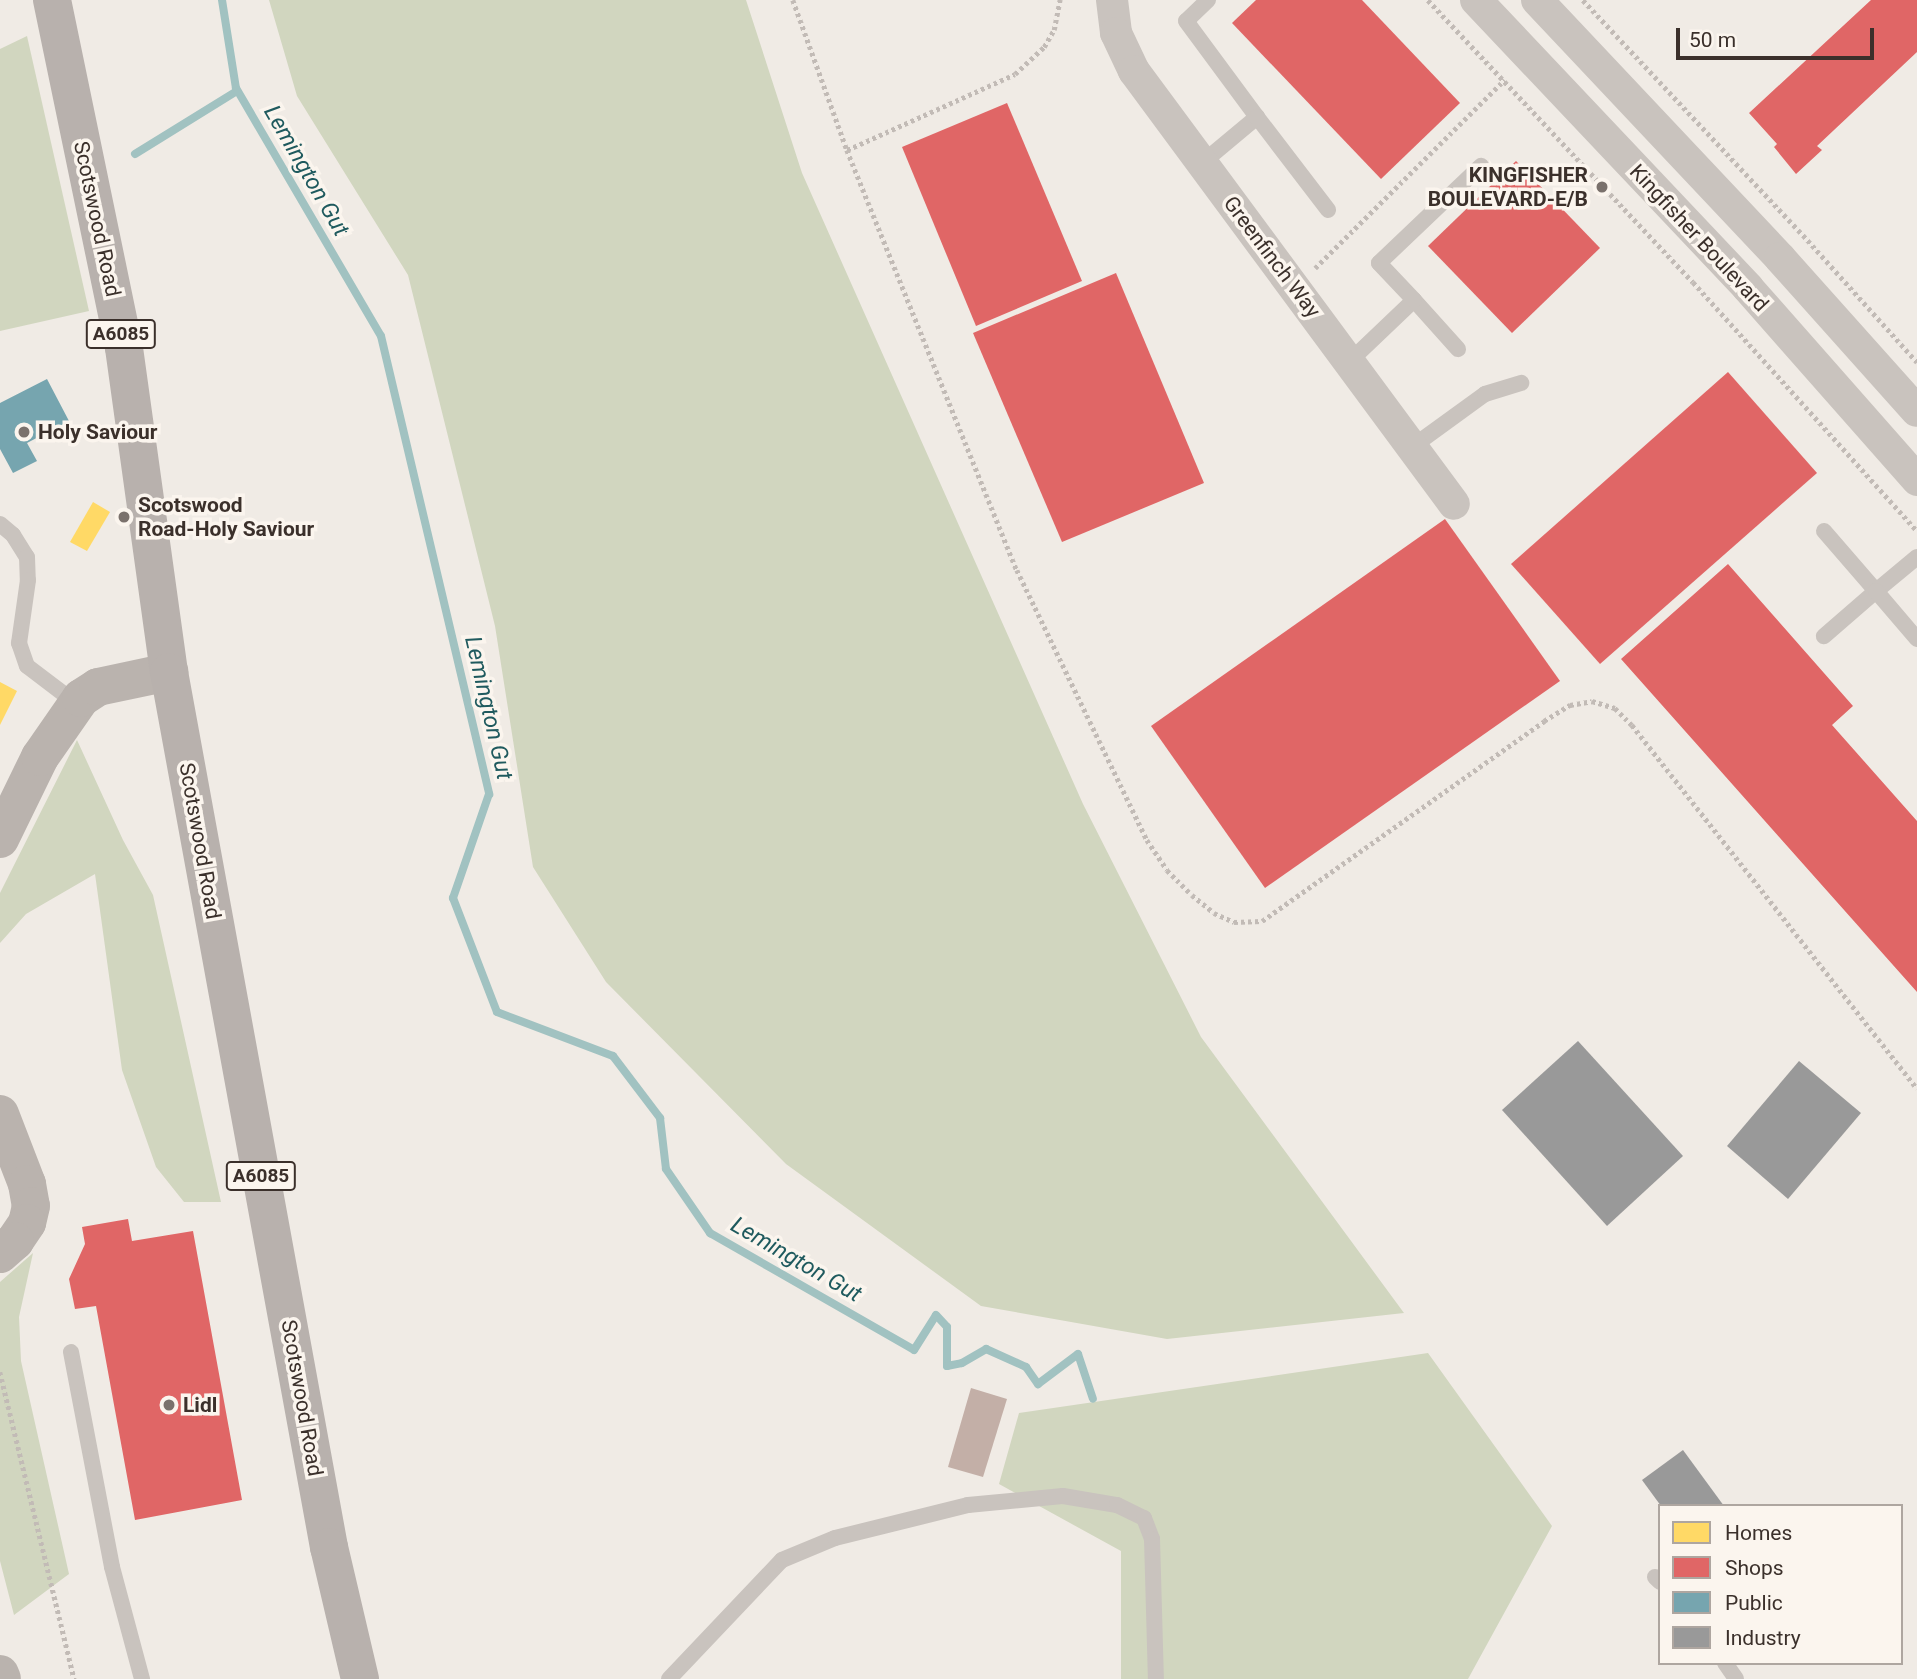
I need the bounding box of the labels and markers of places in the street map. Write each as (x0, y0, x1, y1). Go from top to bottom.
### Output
place label: KINGFISHER BOULEVARD-E/B (1428, 162, 1588, 212)
marker: KINGFISHER BOULEVARD-E/B (1594, 179, 1610, 195)
place label: Holy Saviour (38, 419, 158, 445)
marker: Holy Saviour (16, 424, 32, 440)
place label: Scotswood Road-Holy Saviour (138, 492, 314, 542)
marker: Scotswood Road-Holy Saviour (116, 509, 132, 525)
place label: Lidl (183, 1392, 217, 1418)
marker: Lidl (161, 1397, 177, 1413)

